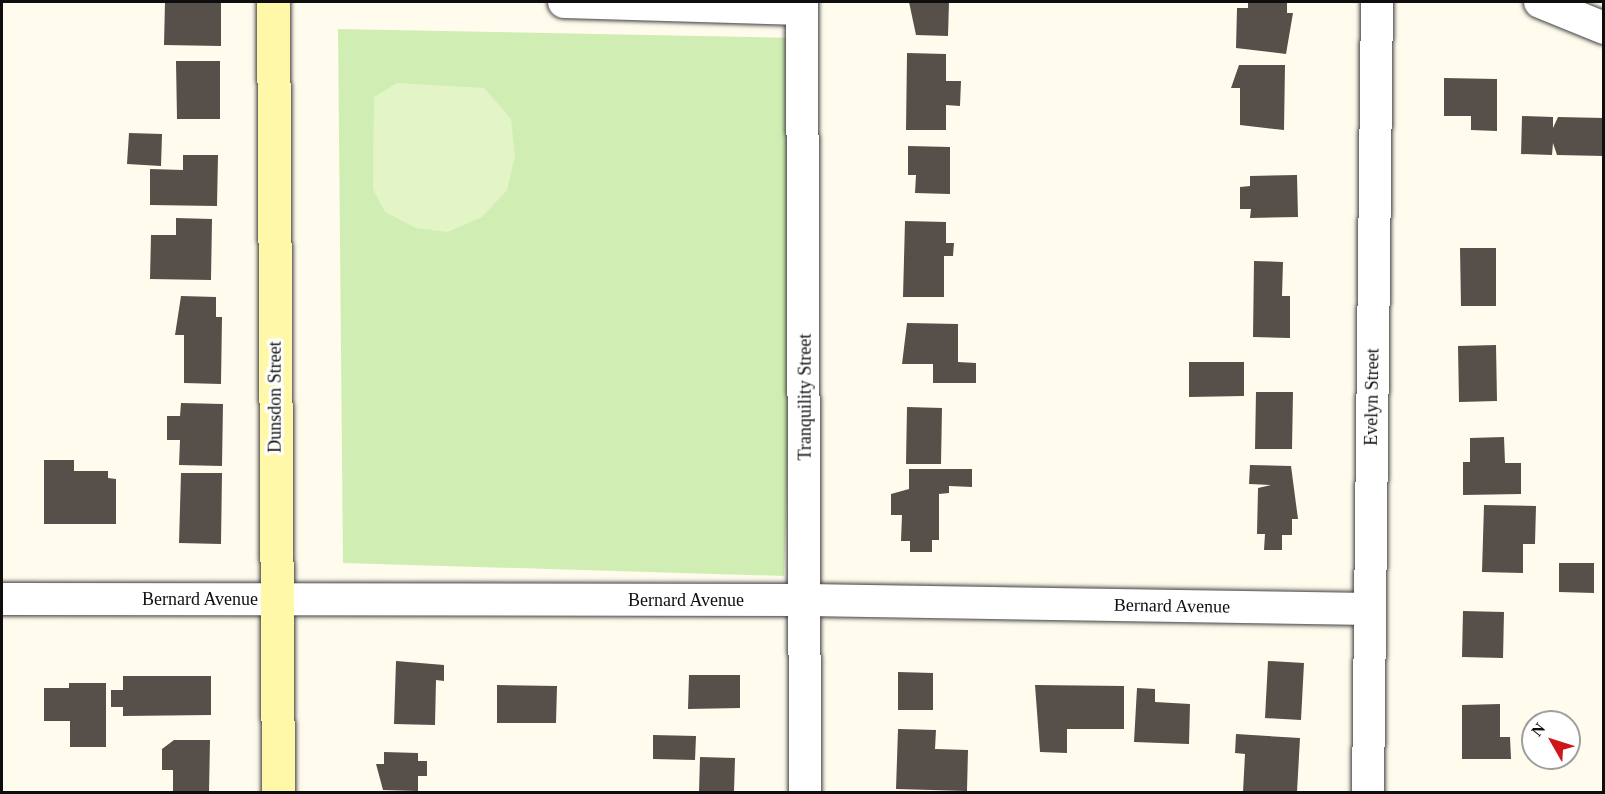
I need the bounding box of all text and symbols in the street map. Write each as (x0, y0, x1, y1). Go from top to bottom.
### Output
street label: Tranquility Street (794, 334, 816, 460)
street label: Dunsdon Street (264, 341, 286, 453)
street label: Evelyn Street (1360, 348, 1384, 446)
street label: Bernard Avenue (141, 588, 259, 610)
street label: Bernard Avenue (627, 589, 745, 611)
street label: Bernard Avenue (1113, 594, 1231, 618)
north arrow (1521, 710, 1581, 770)
text: N (1528, 720, 1548, 739)

